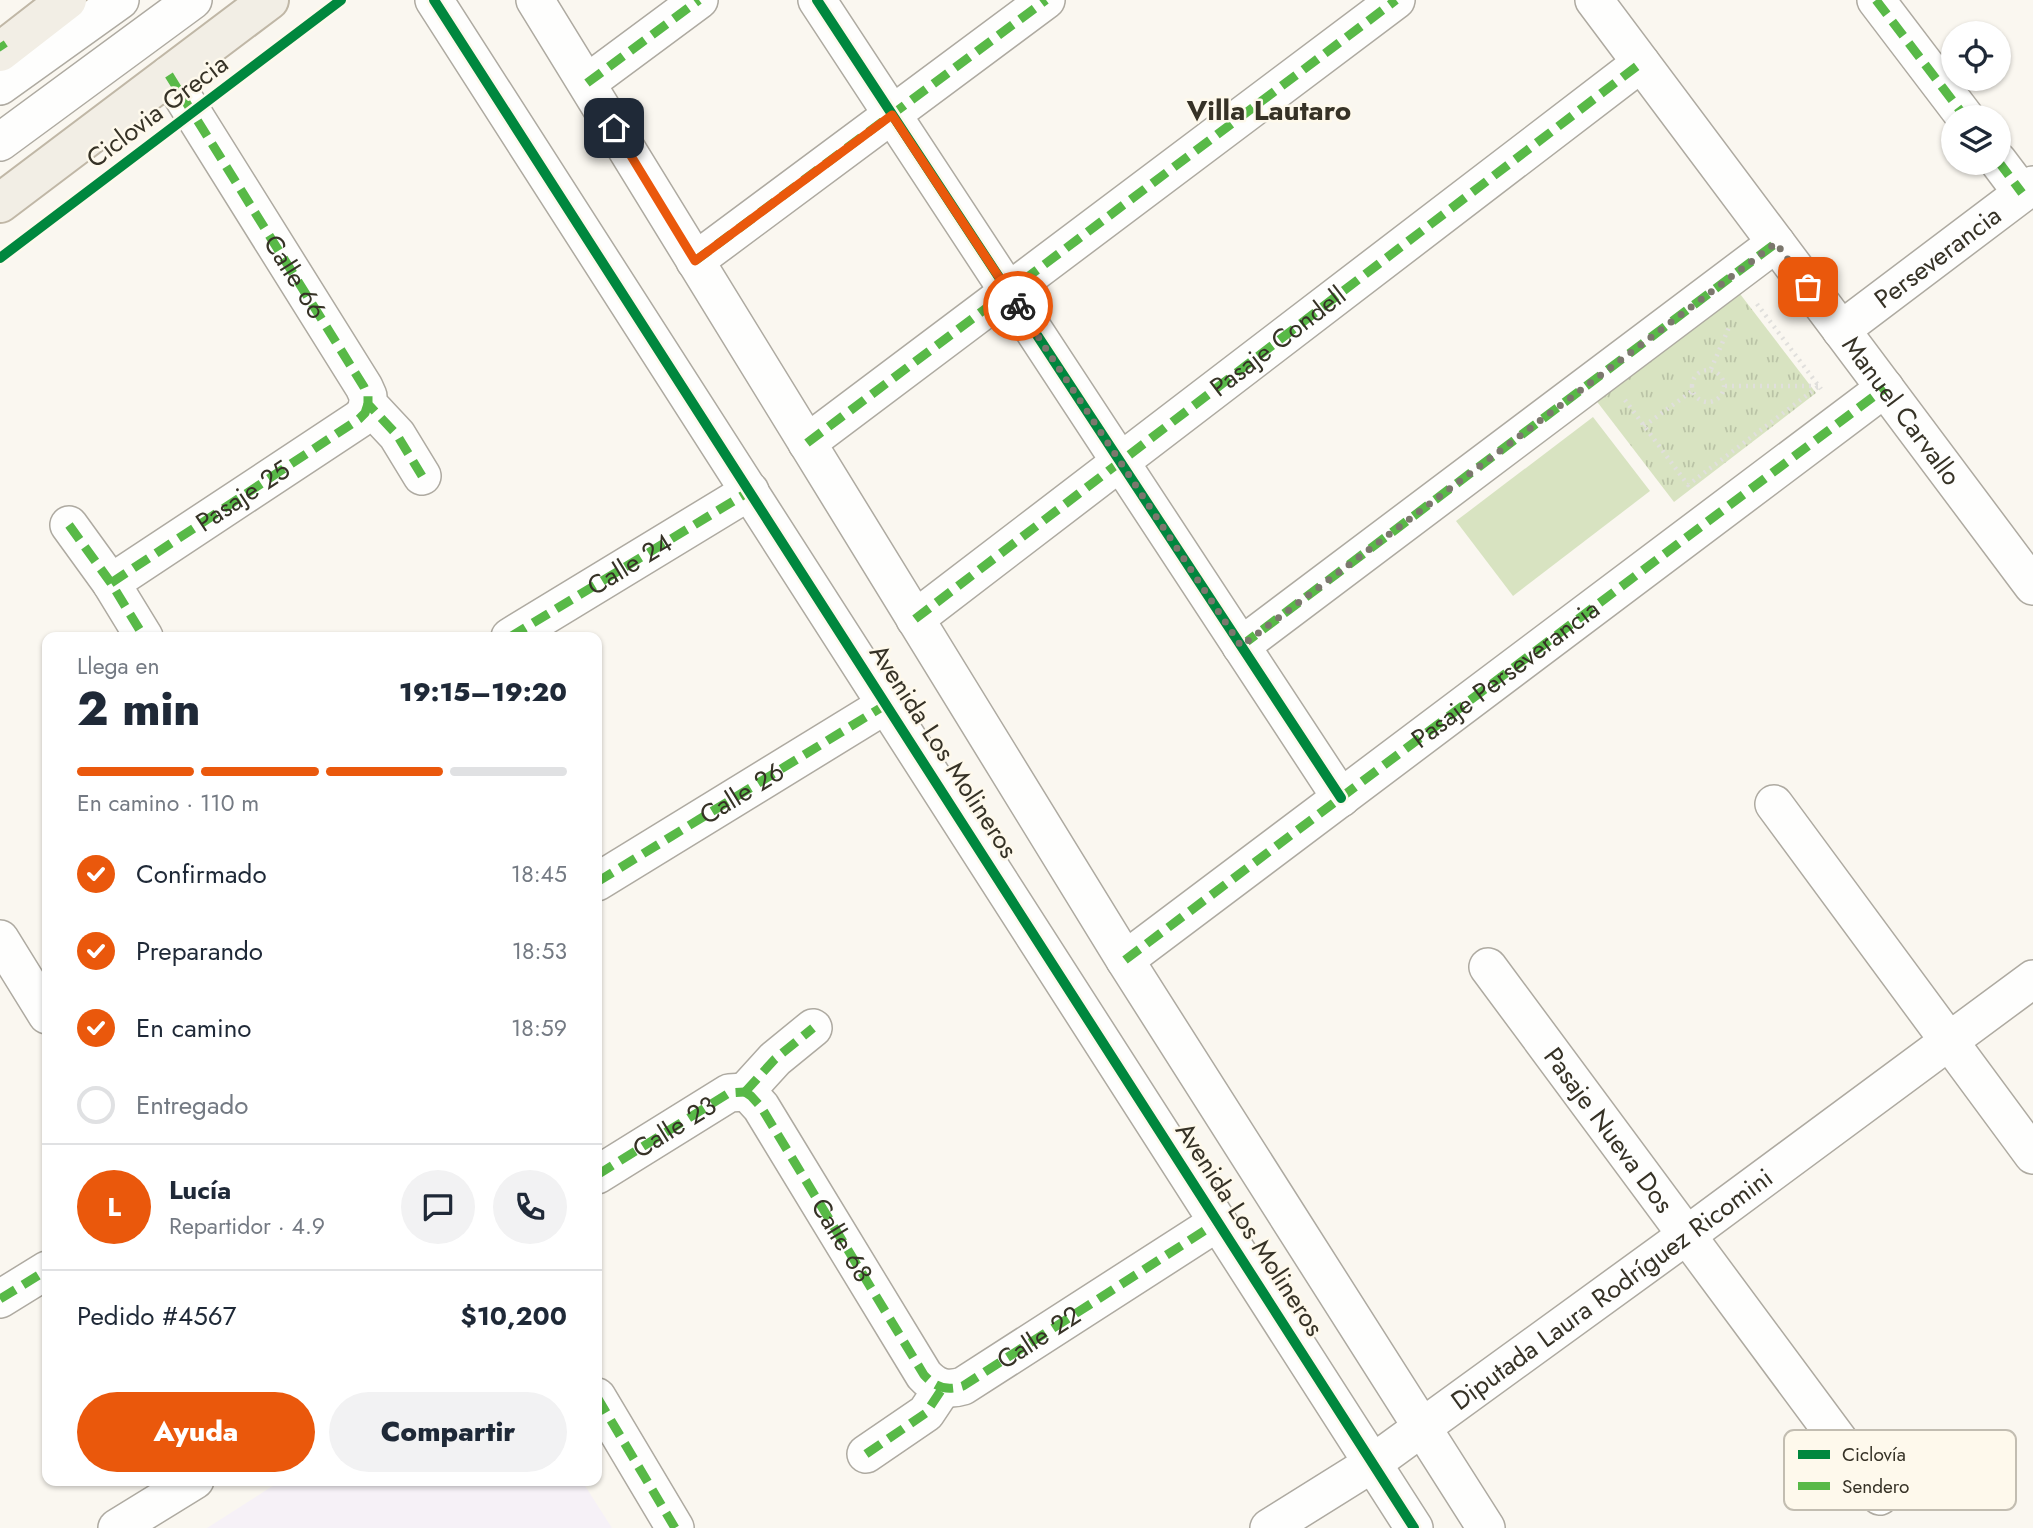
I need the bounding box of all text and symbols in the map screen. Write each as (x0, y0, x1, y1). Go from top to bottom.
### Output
map controls (1941, 21, 2011, 175)
button: locate (1941, 21, 2011, 91)
street label: Ciclovia Grecia (78, 45, 236, 177)
district label: Villa Lautaro (1186, 90, 1351, 131)
pin (584, 98, 644, 158)
button: layers (1941, 105, 2011, 175)
icon: home (595, 109, 633, 147)
street label: Perseverancia (1866, 197, 2009, 318)
street label: Calle 66 (254, 227, 336, 327)
pin (1778, 257, 1838, 317)
icon: bag (1789, 268, 1827, 306)
courier (983, 271, 1053, 341)
street label: Pasaje Condell (1202, 277, 1354, 406)
icon: bike (999, 287, 1037, 325)
street label: Manuel Carvallo (1833, 328, 1970, 493)
street label: Pasaje 25 (188, 451, 298, 541)
street label: Calle 24 (580, 524, 679, 605)
street label: Pasaje Perseverancia (1403, 590, 1608, 757)
street label: Avenida Los Molineros (860, 637, 1028, 865)
text: Llega en (77, 649, 159, 683)
text: 19:15–19:20 (399, 673, 567, 711)
text: 2 min (77, 676, 201, 742)
street label: Calle 26 (692, 752, 792, 834)
text: En camino · 110 m (77, 786, 259, 820)
icon: check (77, 855, 115, 893)
text: Confirmado (136, 855, 267, 893)
text: 18:45 (511, 857, 567, 891)
icon: check (77, 932, 115, 970)
text: Preparando (136, 932, 263, 970)
text: 18:53 (512, 934, 567, 968)
icon: check (77, 1009, 115, 1047)
text: En camino (136, 1009, 252, 1047)
text: 18:59 (511, 1011, 567, 1045)
street label: Pasaje Nueva Dos (1535, 1039, 1683, 1221)
text: Entregado (136, 1086, 248, 1124)
street label: Calle 23 (625, 1086, 724, 1168)
street label: Avenida Los Molineros (1166, 1115, 1334, 1343)
street label: Diputada Laura Rodríguez Ricomini (1443, 1159, 1781, 1419)
button: chat (401, 1170, 475, 1244)
button: phone (493, 1170, 567, 1244)
text: Lucía (169, 1171, 231, 1209)
text: L (107, 1188, 121, 1226)
street label: Calle 68 (802, 1191, 882, 1290)
text: Repartidor · 4.9 (169, 1209, 325, 1243)
street label: Calle 22 (989, 1296, 1088, 1379)
text: Pedido #4567 (77, 1297, 236, 1335)
text: $10,200 (460, 1297, 567, 1335)
button: Ayuda (77, 1392, 315, 1472)
button: Compartir (329, 1392, 567, 1472)
legend (1784, 1430, 2016, 1510)
text: Ciclovía (1842, 1441, 1906, 1468)
text: Sendero (1842, 1473, 1909, 1500)

